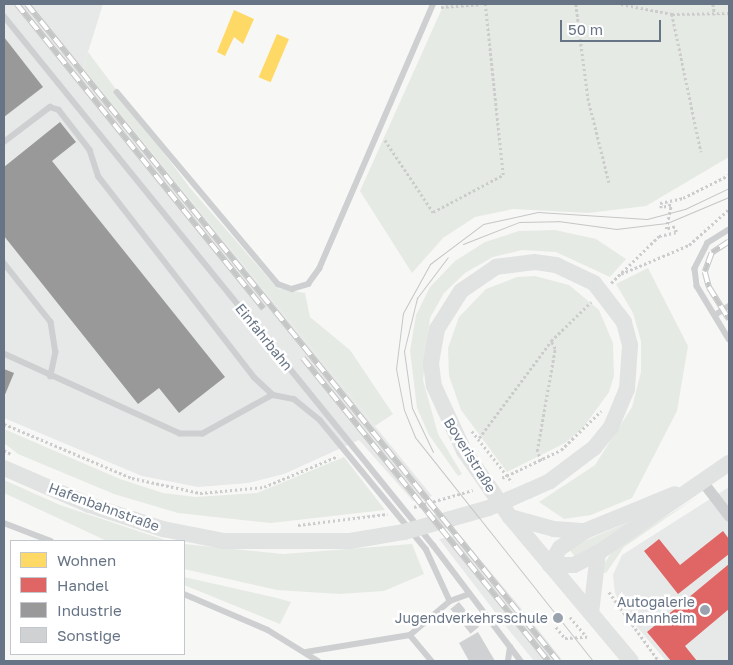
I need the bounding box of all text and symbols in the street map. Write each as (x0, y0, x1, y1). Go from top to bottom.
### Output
scale bar (563, 10, 664, 42)
text: 50 m (568, 20, 603, 38)
street label: Einfahrbahn (232, 300, 296, 374)
street label: Boveristraße (440, 415, 500, 495)
street label: Hafenbahnstraße (46, 479, 162, 535)
legend (10, 540, 185, 655)
text: Wohnen (57, 551, 116, 569)
text: Handel (57, 576, 109, 594)
place label: Autogalerie Mannheim (617, 594, 695, 626)
text: Industrie (57, 601, 122, 619)
marker: Autogalerie Mannheim (699, 604, 711, 616)
place label: Jugendverkehrsschule (395, 610, 548, 626)
marker: Jugendverkehrsschule (552, 612, 564, 624)
text: Sonstige (57, 626, 121, 644)

